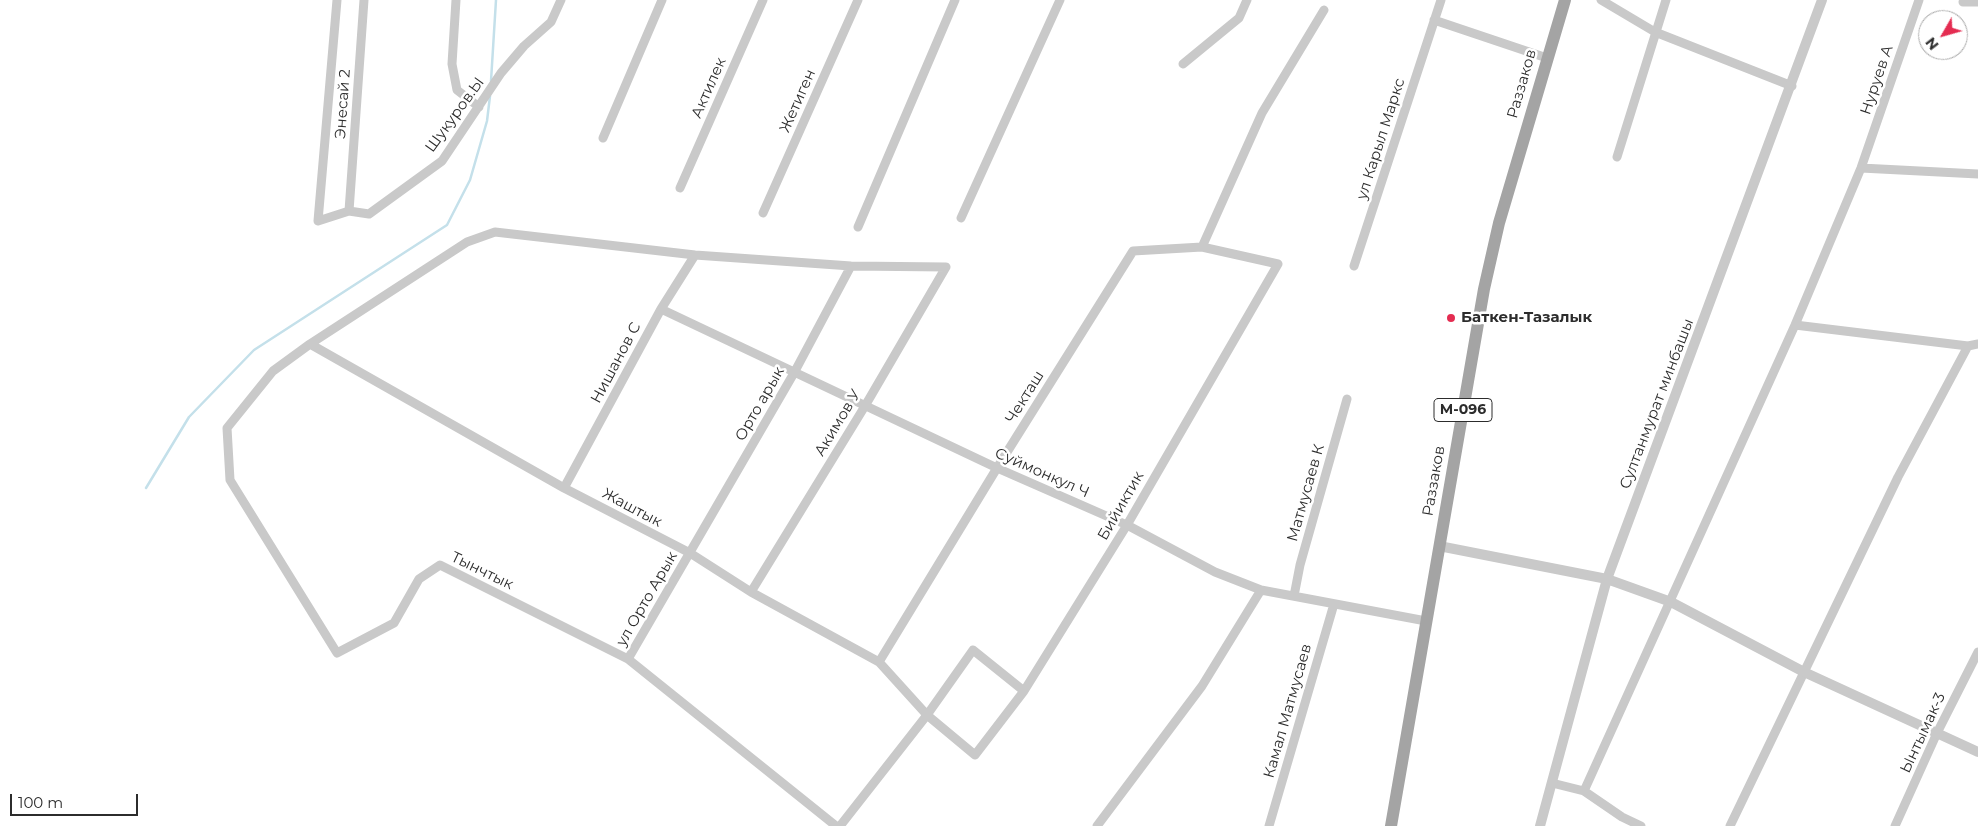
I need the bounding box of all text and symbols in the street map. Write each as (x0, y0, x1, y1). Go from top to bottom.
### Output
north arrow (1918, 10, 1968, 60)
text: N (1921, 34, 1943, 54)
street label: Нуруев А (1857, 43, 1897, 117)
street label: Раззаков (1504, 47, 1540, 121)
street label: Актилек (688, 55, 730, 121)
street label: Жетиген (776, 67, 820, 135)
street label: Энесай 2 (332, 68, 354, 140)
street label: Шукуров.Ы (422, 74, 488, 156)
street label: ул Карыл Маркс (1353, 76, 1409, 202)
place label: Баткен-Тазалык (1461, 309, 1592, 327)
marker: Баткен-Тазалык (1445, 312, 1457, 324)
street label: Султанмурат минбашы (1616, 316, 1698, 492)
street label: Нишанов С (587, 320, 645, 406)
street label: Орто арык (732, 364, 788, 444)
street label: Чекташ (1002, 368, 1048, 426)
street label: Акимов У (811, 386, 865, 460)
road number: М-096 (1434, 398, 1492, 422)
street label: Матмусаев К (1284, 442, 1328, 544)
street label: Суймонкул Ч (992, 444, 1092, 502)
street label: Раззаков (1419, 444, 1449, 518)
street label: Бийиктик (1094, 468, 1148, 544)
street label: Жаштык (599, 485, 665, 531)
street label: Тынчтык (448, 548, 516, 594)
street label: ул Орто Арык (613, 548, 681, 650)
street label: Камал Матмусаев (1260, 642, 1316, 780)
street label: Ынтымак-3 (1897, 690, 1949, 776)
scale bar (12, 784, 140, 816)
text: 100 m (18, 793, 63, 812)

